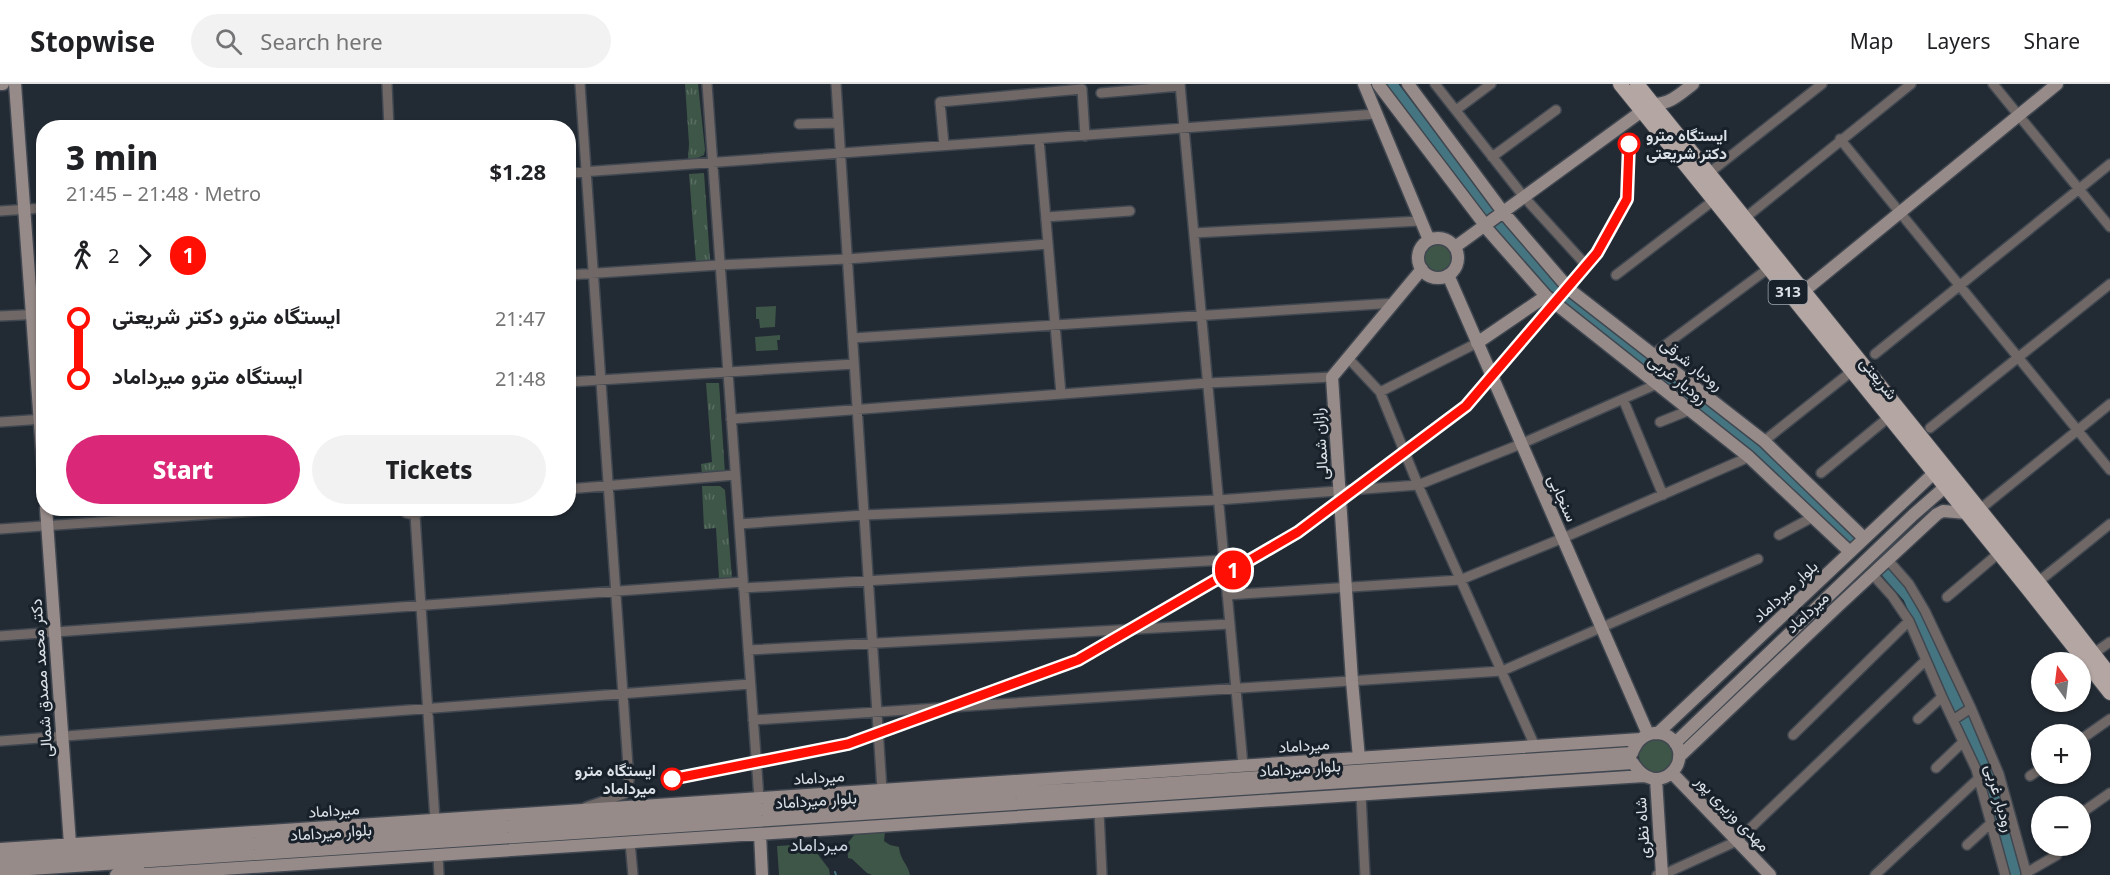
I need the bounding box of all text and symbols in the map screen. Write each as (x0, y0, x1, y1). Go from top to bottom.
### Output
search box (191, 14, 611, 68)
text: Stopwise (30, 22, 155, 60)
icon: search (212, 25, 245, 58)
text: Search here (260, 26, 383, 56)
text: Map (1850, 27, 1894, 55)
text: Layers (1927, 27, 1991, 55)
text: Share (2024, 27, 2080, 55)
place label: ایستگاه مترو دکتر شریعتی (1646, 124, 1727, 164)
marker: ایستگاه مترو دکتر شریعتی (1618, 133, 1640, 155)
text: 3 min (66, 135, 158, 180)
text: $1.28 (489, 156, 546, 186)
text: 21:45 – 21:48 · Metro (66, 180, 261, 207)
icon: walk (66, 239, 99, 272)
icon: forward (128, 239, 161, 272)
text: 1 (182, 241, 194, 269)
text: 2 (108, 242, 119, 269)
road number: 313 (1768, 280, 1808, 304)
text: ایستگاه مترو دکتر شریعتی (112, 300, 341, 330)
text: 21:47 (495, 305, 546, 332)
street label: رودبار شرقی (1656, 333, 1728, 395)
street label: رودبار غربی (1644, 349, 1712, 409)
street label: شریعتی (1855, 352, 1903, 404)
text: ایستگاه مترو میرداماد (112, 360, 303, 390)
text: 21:48 (495, 365, 546, 392)
street label: رازان شمالی (1307, 407, 1333, 481)
button: Start (66, 435, 300, 504)
button: Tickets (312, 435, 546, 504)
street label: سنجابی (1543, 471, 1583, 525)
line badge: 1 (1214, 550, 1252, 590)
text: 1 (1227, 556, 1239, 584)
street label: بلوار میرداماد (1749, 556, 1821, 626)
street label: میرداماد (1782, 587, 1832, 637)
street label: دکتر محمد مصدق شمالی (24, 598, 58, 758)
north arrow (2031, 652, 2091, 712)
map controls (2031, 652, 2091, 856)
button: + (2031, 724, 2091, 784)
street label: میرداماد (1278, 732, 1330, 758)
street label: بلوار میرداماد (1258, 754, 1342, 782)
place label: ایستگاه مترو میرداماد (575, 759, 656, 799)
street label: رودبار غربی (1980, 762, 2020, 834)
street label: میرداماد (793, 764, 845, 790)
marker: ایستگاه مترو میرداماد (661, 768, 683, 790)
street label: مهدی وزیری پور (1689, 769, 1775, 857)
street label: بلوار میرداماد (774, 786, 858, 814)
button: − (2031, 796, 2091, 856)
street label: میرداماد (308, 797, 360, 823)
street label: شاه نظری (1629, 797, 1655, 859)
street label: بلوار میرداماد (289, 818, 373, 846)
district label: میرداماد (790, 832, 848, 856)

